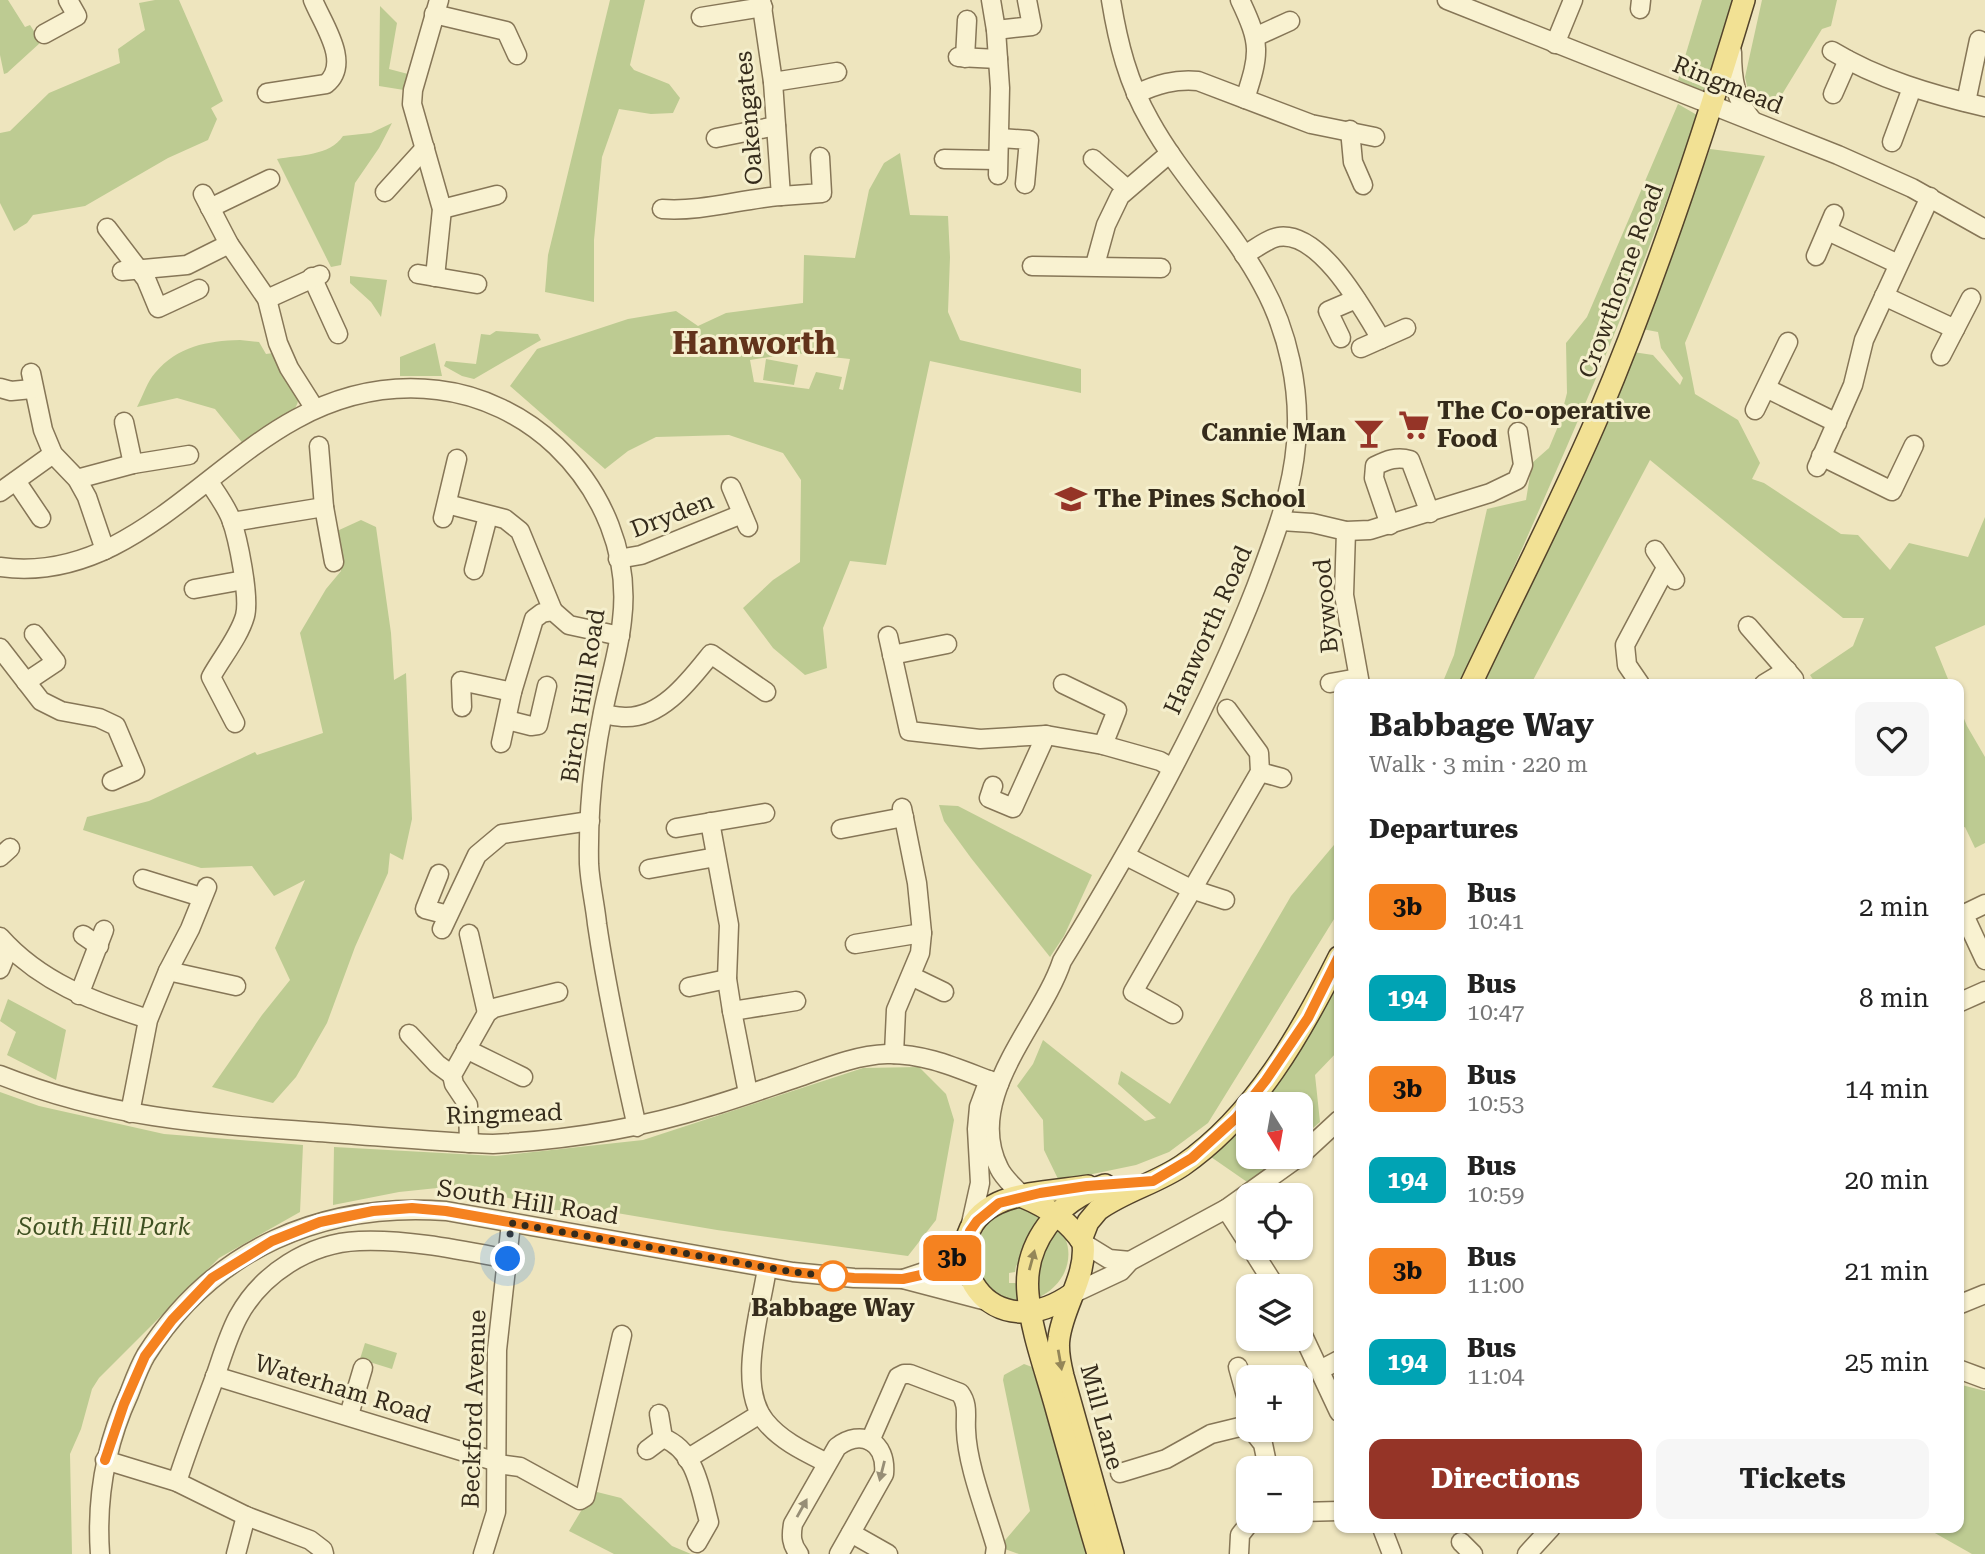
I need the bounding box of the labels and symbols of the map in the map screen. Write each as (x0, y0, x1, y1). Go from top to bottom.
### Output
street label: Oakengates (729, 50, 769, 186)
street label: Ringmead (1669, 50, 1787, 120)
street label: Crowthorne Road (1573, 180, 1669, 382)
district label: Hanworth (672, 324, 836, 362)
place label: The Co-operative Food (1437, 397, 1651, 453)
supermarket icon: The Co-operative Food (1397, 408, 1431, 442)
bar icon: Cannie Man (1352, 416, 1386, 450)
place label: Cannie Man (1201, 419, 1346, 447)
school or university icon: The Pines School (1054, 482, 1088, 516)
place label: The Pines School (1094, 485, 1306, 513)
street label: Dryden (627, 486, 717, 544)
street label: Hanworth Road (1158, 541, 1258, 719)
street label: Bywood (1308, 557, 1344, 655)
street label: Birch Hill Road (555, 607, 611, 785)
north arrow (1236, 1092, 1312, 1169)
street label: Ringmead (445, 1098, 563, 1130)
street label: South Hill Road (435, 1174, 621, 1230)
park label: South Hill Park (17, 1213, 190, 1241)
line badge: 3b (920, 1235, 984, 1281)
your location (490, 1241, 525, 1276)
one-way arrow (1027, 1249, 1038, 1271)
marker: Babbage Way (818, 1261, 848, 1291)
place label: Babbage Way (751, 1294, 915, 1322)
street label: Beckford Avenue (457, 1309, 491, 1509)
street label: Waterham Road (251, 1349, 435, 1429)
one-way arrow (1055, 1349, 1066, 1371)
street label: Mill Lane (1074, 1361, 1130, 1473)
one-way arrow (876, 1460, 887, 1482)
one-way arrow (796, 1497, 808, 1517)

